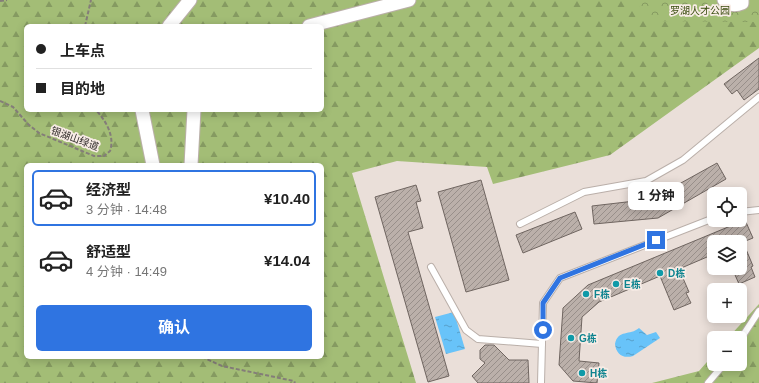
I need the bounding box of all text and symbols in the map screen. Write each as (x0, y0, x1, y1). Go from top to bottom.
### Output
park label: 罗湖人才公园 (670, 5, 730, 16)
text: 上车点 (60, 42, 105, 59)
text: 目的地 (60, 80, 105, 97)
street label: 银湖山绿道 (49, 125, 100, 152)
icon: car (38, 180, 74, 216)
text: 经济型 (86, 181, 131, 198)
callout: 1 分钟 (628, 182, 684, 210)
map controls (707, 187, 747, 371)
button: locate (707, 187, 747, 227)
text: 1 分钟 (638, 188, 674, 203)
text: ¥10.40 (264, 190, 310, 207)
text: 3 分钟 · 14:48 (86, 202, 167, 217)
route end (647, 231, 665, 249)
button: layers (707, 235, 747, 275)
icon: car (38, 242, 74, 278)
text: 舒适型 (86, 243, 131, 260)
text: ¥14.04 (264, 252, 310, 269)
text: 4 分钟 · 14:49 (86, 264, 167, 279)
place label: D栋 (668, 267, 685, 279)
marker: D栋 (655, 268, 665, 278)
place label: E栋 (624, 278, 641, 290)
marker: E栋 (611, 279, 621, 289)
button: + (707, 283, 747, 323)
place label: F栋 (594, 288, 610, 300)
marker: F栋 (581, 289, 591, 299)
button: 确认 (36, 305, 312, 351)
route start (534, 321, 552, 339)
button: − (707, 331, 747, 371)
place label: G栋 (579, 332, 597, 344)
marker: G栋 (566, 333, 576, 343)
place label: H栋 (590, 367, 607, 379)
marker: H栋 (577, 368, 587, 378)

